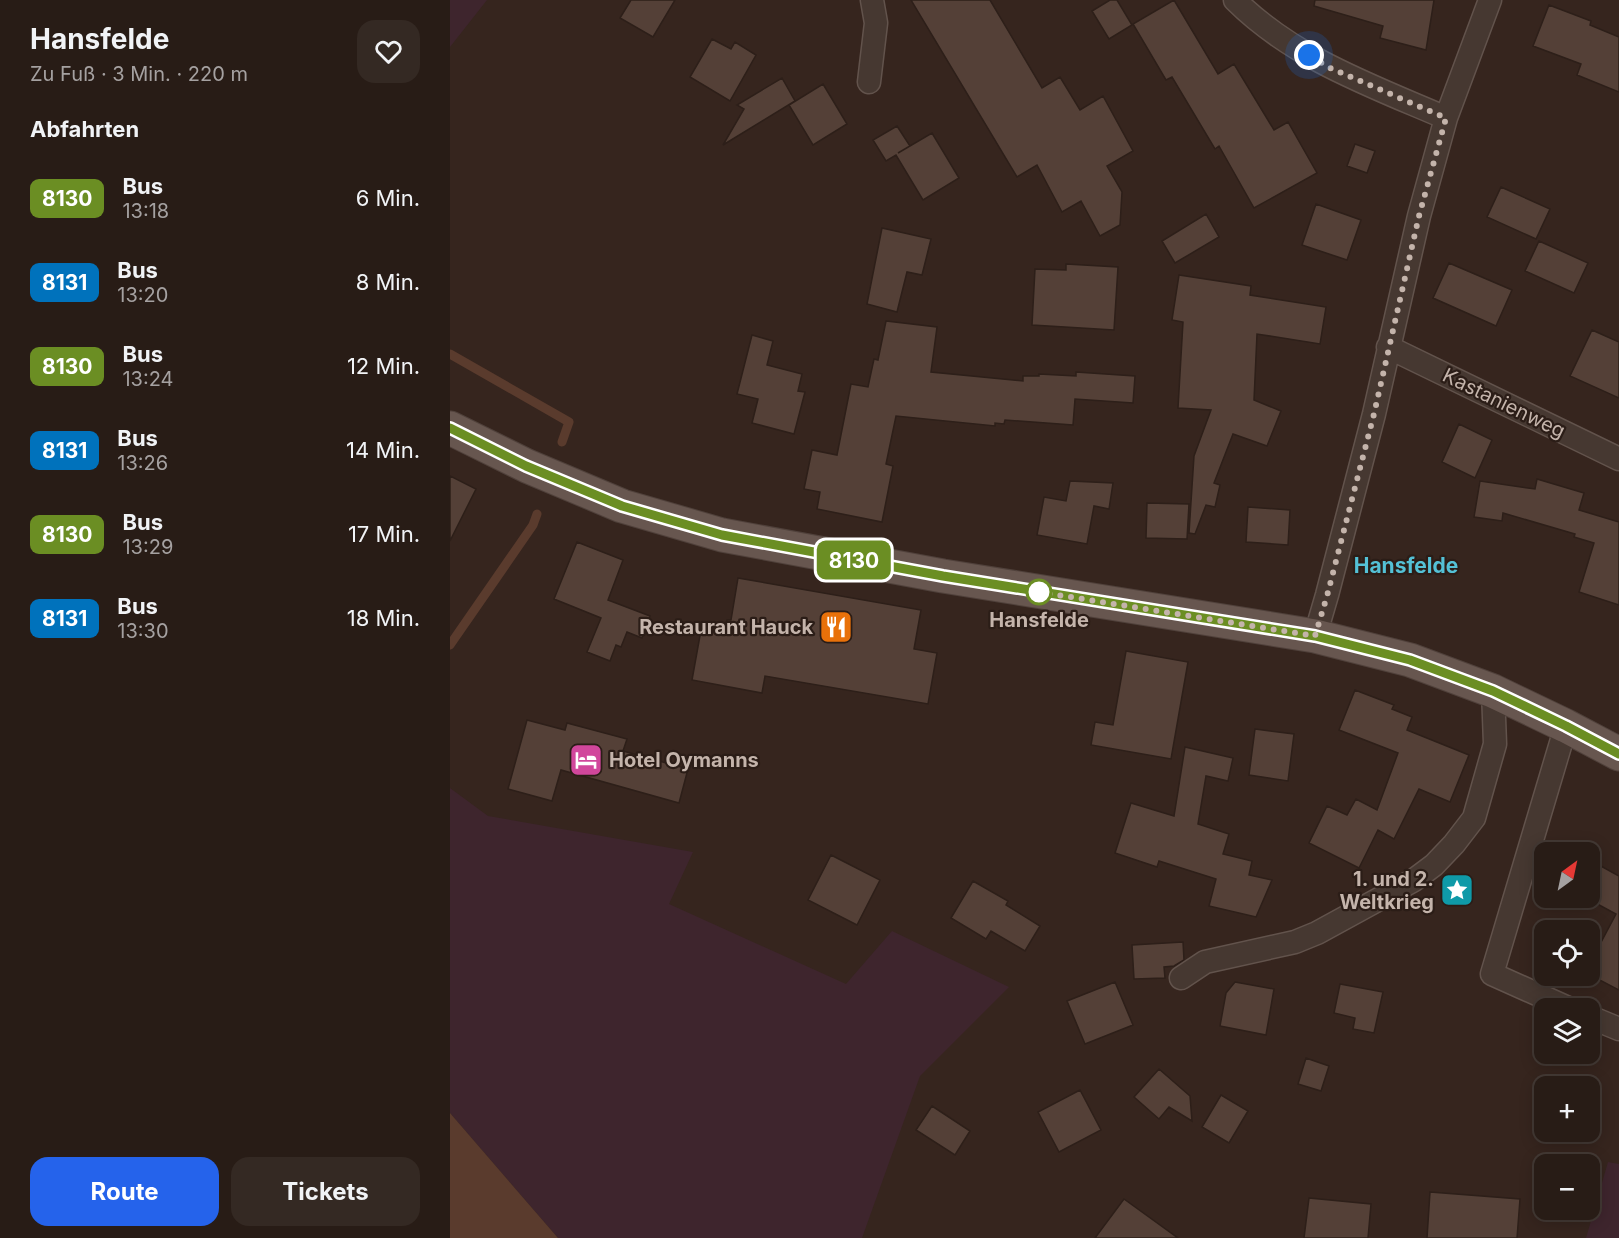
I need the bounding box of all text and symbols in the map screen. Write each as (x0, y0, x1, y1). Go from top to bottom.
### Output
button: heart (357, 20, 420, 83)
text: Hansfelde (30, 22, 169, 56)
your location (1294, 40, 1324, 70)
text: Zu Fuß · 3 Min. · 220 m (30, 62, 248, 86)
text: Abfahrten (30, 116, 139, 142)
text: Bus (122, 173, 163, 199)
text: 6 Min. (356, 185, 420, 211)
text: 8130 (42, 186, 92, 211)
text: 13:18 (122, 199, 169, 223)
text: Bus (117, 257, 158, 283)
text: 8 Min. (356, 269, 420, 295)
text: 8131 (42, 270, 87, 295)
text: 13:20 (117, 283, 168, 307)
text: Bus (122, 341, 163, 367)
text: 12 Min. (347, 353, 420, 379)
text: 8130 (42, 354, 92, 379)
street label: Kastanienweg (1439, 363, 1569, 443)
text: 13:24 (122, 367, 174, 391)
text: Bus (117, 425, 158, 451)
text: 14 Min. (346, 437, 420, 463)
text: 8131 (42, 438, 87, 463)
text: 13:26 (117, 451, 168, 475)
text: Bus (122, 509, 163, 535)
text: 17 Min. (348, 521, 420, 547)
text: 8130 (42, 522, 92, 547)
text: 13:29 (122, 535, 173, 559)
line badge: 8130 (812, 540, 896, 580)
text: 8130 (829, 548, 879, 573)
district label: Hansfelde (1354, 553, 1458, 578)
marker: Hansfelde (1026, 579, 1052, 605)
text: Bus (117, 593, 158, 619)
text: 18 Min. (347, 605, 420, 631)
text: 8131 (42, 606, 87, 631)
place label: Hansfelde (989, 608, 1089, 632)
restaurant icon: Restaurant Hauck (818, 609, 854, 645)
place label: Restaurant Hauck (639, 615, 813, 639)
text: 13:30 (117, 619, 169, 643)
hotel icon: Hotel Oymanns (568, 742, 604, 778)
place label: Hotel Oymanns (609, 748, 759, 772)
north arrow (1534, 842, 1600, 908)
map controls (1534, 842, 1600, 1220)
place label: 1. und 2. Weltkrieg (1339, 867, 1434, 914)
place icon: 1. und 2. Weltkrieg (1439, 872, 1475, 908)
button: locate (1534, 920, 1600, 986)
button: layers (1534, 998, 1600, 1064)
button: + (1534, 1076, 1600, 1142)
button: − (1534, 1154, 1600, 1220)
button: Route (30, 1157, 219, 1226)
button: Tickets (231, 1157, 420, 1226)

